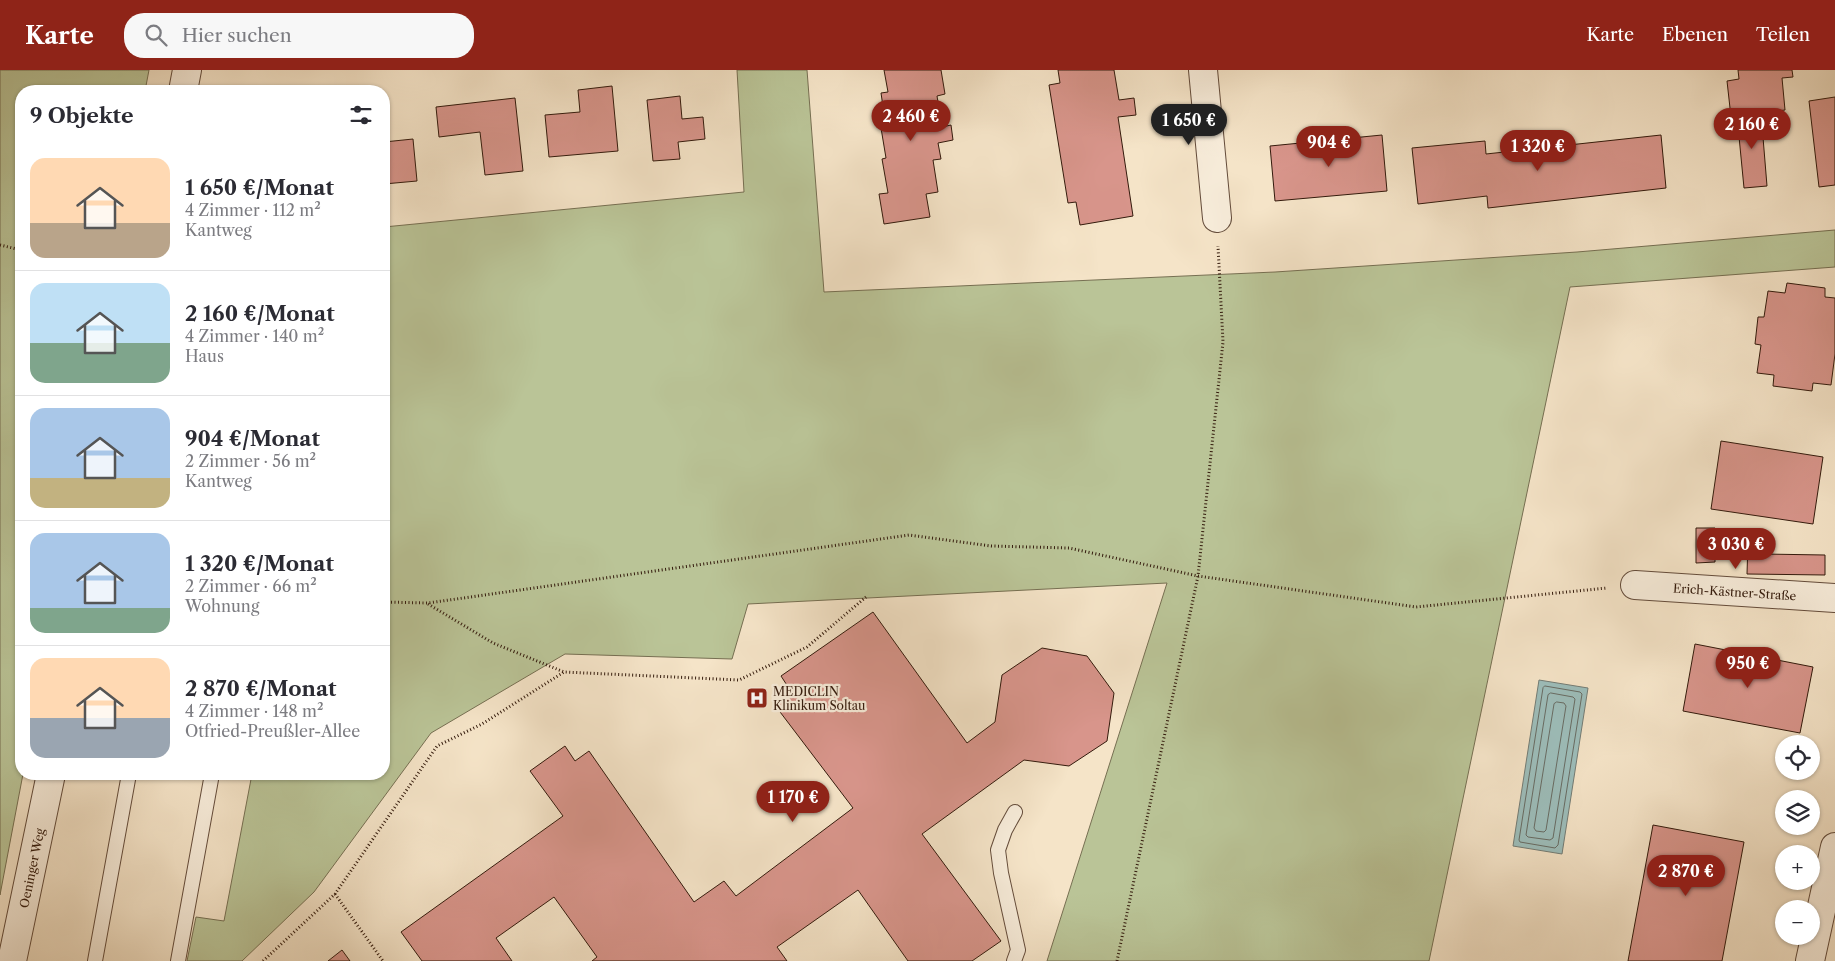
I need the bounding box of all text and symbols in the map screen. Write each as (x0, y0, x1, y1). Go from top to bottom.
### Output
search box (124, 13, 474, 58)
text: Karte (25, 21, 94, 50)
icon: search (142, 21, 170, 49)
text: Hier suchen (182, 24, 292, 47)
text: Karte (1586, 24, 1634, 46)
text: Ebenen (1662, 24, 1728, 46)
text: Teilen (1756, 24, 1810, 46)
pin: 2 460 € (865, 100, 957, 142)
icon: filters (347, 101, 375, 129)
text: 9 Objekte (30, 103, 134, 128)
pin: 1 650 € (1143, 104, 1235, 146)
text: 2 460 € (883, 106, 939, 126)
pin: 2 160 € (1706, 108, 1798, 150)
text: 1 650 € (1162, 110, 1216, 130)
text: 2 160 € (1725, 114, 1779, 134)
pin: 904 € (1294, 126, 1364, 168)
pin: 1 320 € (1492, 129, 1584, 172)
text: 904 € (1307, 132, 1351, 152)
text: 1 320 € (1511, 136, 1565, 156)
text: 1 650 €/Monat (185, 175, 334, 200)
icon: home (70, 178, 130, 238)
text: 4 Zimmer · 112 m² (185, 200, 321, 220)
text: Kantweg (185, 220, 252, 240)
text: 2 160 €/Monat (185, 301, 335, 326)
icon: home (70, 303, 130, 363)
text: 4 Zimmer · 140 m² (185, 326, 324, 346)
text: Haus (185, 346, 224, 366)
text: 904 €/Monat (185, 426, 320, 451)
icon: home (70, 428, 130, 488)
text: 2 Zimmer · 56 m² (185, 451, 316, 471)
text: Kantweg (185, 471, 252, 491)
pin: 3 030 € (1690, 528, 1782, 570)
text: 3 030 € (1708, 534, 1764, 554)
text: 1 320 €/Monat (185, 551, 334, 576)
icon: home (70, 553, 130, 613)
text: 2 Zimmer · 66 m² (185, 576, 317, 596)
street label: Erich-Kästner-Straße (1673, 580, 1797, 603)
text: Wohnung (185, 596, 259, 616)
pin: 950 € (1713, 646, 1783, 689)
text: 950 € (1727, 653, 1769, 673)
text: 2 870 €/Monat (185, 676, 337, 701)
icon: home (70, 678, 130, 738)
place label: MEDICLIN Klinikum Soltau (773, 684, 866, 713)
hospital icon: MEDICLIN Klinikum Soltau (745, 686, 769, 710)
text: 4 Zimmer · 148 m² (185, 701, 324, 721)
text: Otfried-Preußler-Allee (185, 721, 360, 741)
map controls (1775, 735, 1820, 945)
button: locate (1775, 735, 1820, 780)
pin: 1 170 € (747, 780, 839, 823)
text: 1 170 € (767, 787, 819, 807)
button: layers (1775, 790, 1820, 835)
street label: Oeninger Weg (16, 826, 47, 909)
button: + (1775, 845, 1820, 890)
pin: 2 870 € (1640, 854, 1732, 897)
text: 2 870 € (1658, 861, 1714, 881)
button: − (1775, 900, 1820, 945)

